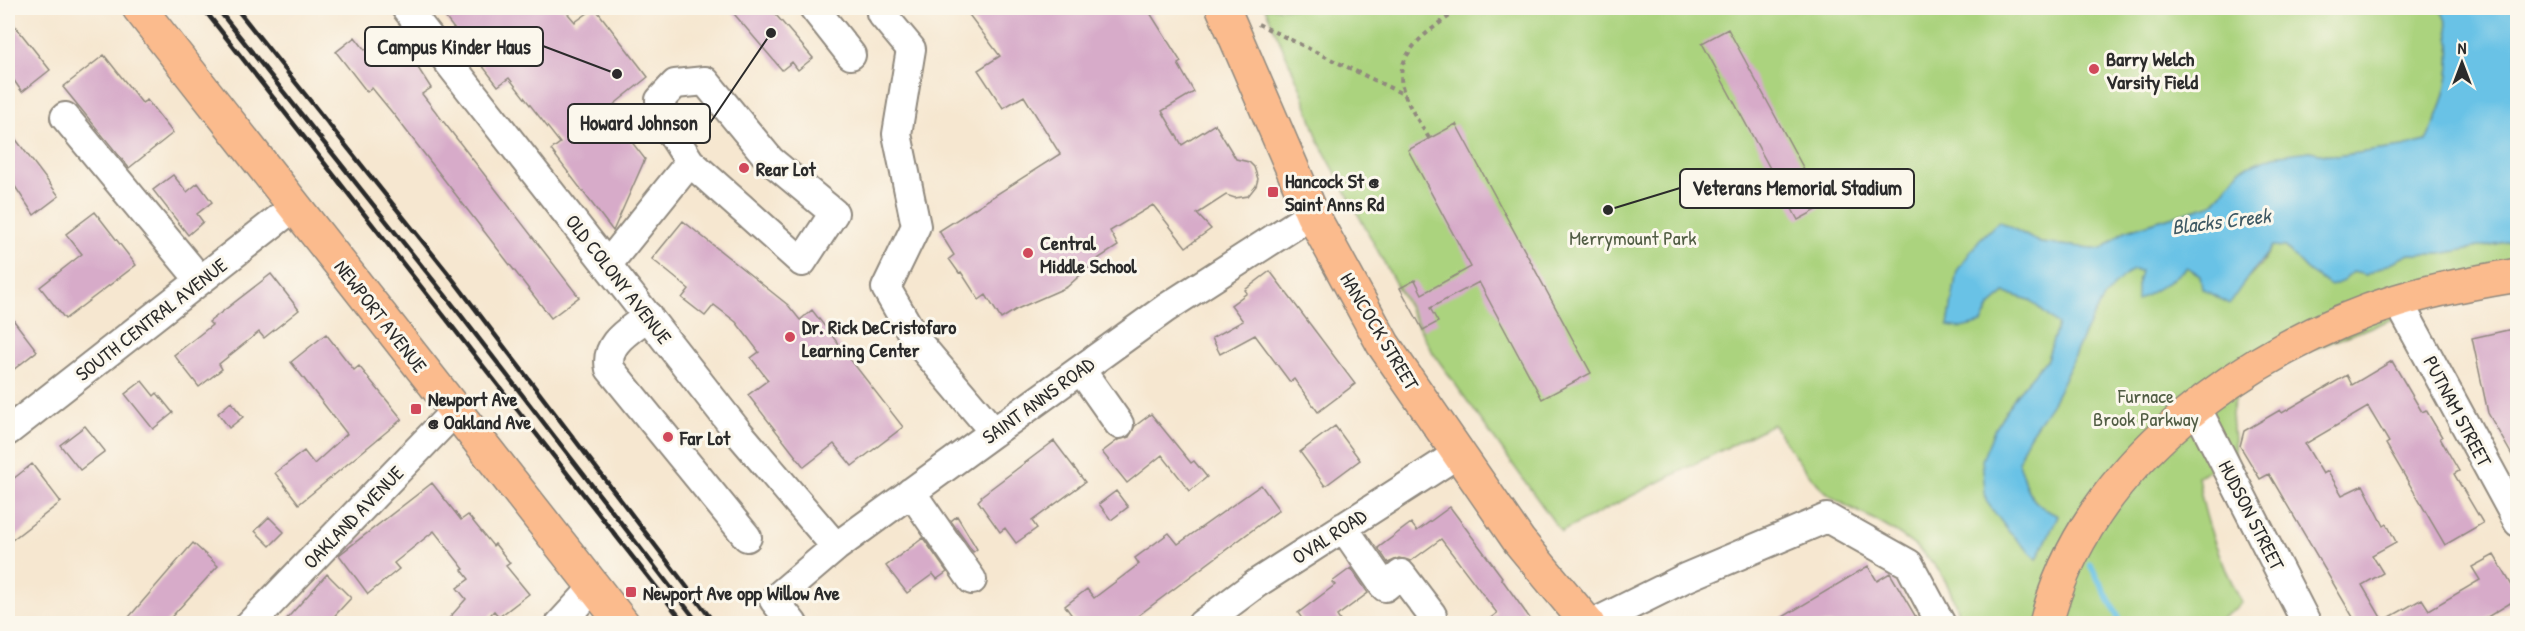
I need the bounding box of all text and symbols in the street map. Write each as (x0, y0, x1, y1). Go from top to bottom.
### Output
callout: Campus Kinder Haus (365, 27, 543, 66)
text: Campus Kinder Haus (377, 32, 531, 62)
north arrow (2432, 33, 2492, 93)
text: N (2458, 37, 2467, 59)
place label: Barry Welch Varsity Field (2106, 45, 2198, 96)
marker: Barry Welch Varsity Field (2087, 62, 2101, 76)
callout: Howard Johnson (568, 104, 710, 143)
text: Howard Johnson (580, 108, 698, 137)
place label: Rear Lot (756, 155, 817, 182)
marker: Rear Lot (737, 161, 751, 175)
place label: Hancock St @ Saint Anns Rd (1285, 167, 1384, 217)
callout: Veterans Memorial Stadium (1680, 169, 1914, 208)
text: Veterans Memorial Stadium (1692, 173, 1902, 202)
marker: Hancock St @ Saint Anns Rd (1266, 185, 1280, 199)
water label: Blacks Creek (2170, 200, 2274, 241)
street label: OLD COLONY AVENUE (560, 209, 678, 350)
park label: Merrymount Park (1569, 224, 1697, 251)
place label: Central Middle School (1040, 229, 1137, 279)
marker: Central Middle School (1021, 246, 1035, 260)
street label: SOUTH CENTRAL AVENUE (70, 251, 233, 387)
street label: NEWPORT AVENUE (329, 254, 434, 378)
street label: HANCOCK STREET (1334, 267, 1426, 395)
place label: Dr. Rick DeCristofaro Learning Center (802, 313, 956, 364)
marker: Dr. Rick DeCristofaro Learning Center (783, 330, 797, 344)
street label: SAINT ANNS ROAD (976, 350, 1100, 450)
street label: PUTNAM STREET (2418, 351, 2499, 472)
park label: Furnace Brook Parkway (2093, 382, 2199, 432)
place label: Newport Ave @ Oakland Ave (428, 385, 531, 435)
marker: Newport Ave @ Oakland Ave (409, 402, 423, 416)
place label: Far Lot (679, 424, 731, 451)
marker: Far Lot (661, 430, 675, 444)
street label: HUDSON STREET (2213, 455, 2292, 575)
street label: OAKLAND AVENUE (297, 459, 409, 574)
street label: OVAL ROAD (1287, 502, 1372, 570)
place label: Newport Ave opp Willow Ave (643, 579, 840, 607)
marker: Newport Ave opp Willow Ave (624, 585, 638, 599)

